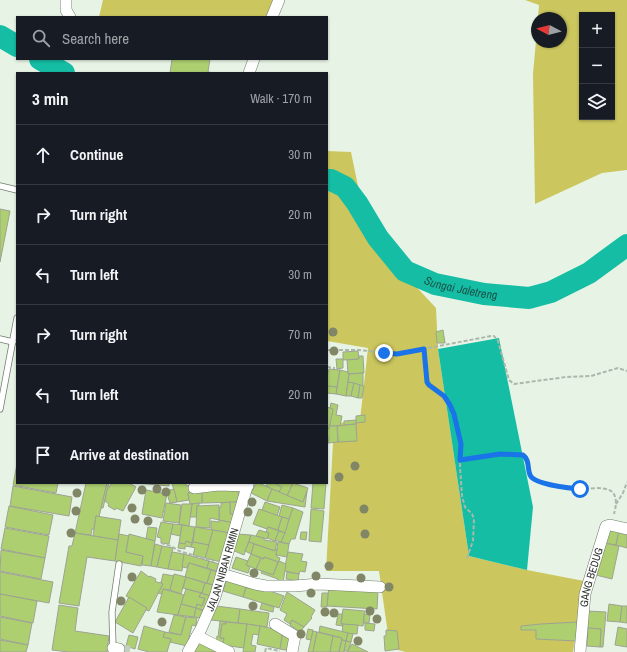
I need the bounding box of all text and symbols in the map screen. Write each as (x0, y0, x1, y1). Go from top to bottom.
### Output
north arrow (531, 12, 567, 48)
map controls (579, 12, 615, 120)
button: + (579, 12, 615, 48)
search box (16, 16, 328, 60)
icon: search (30, 27, 52, 49)
text: Search here (62, 28, 129, 49)
button: − (579, 48, 615, 84)
button: layers (579, 84, 615, 120)
text: 3 min (32, 87, 68, 110)
text: Walk · 170 m (250, 90, 312, 107)
icon: ahead (32, 144, 54, 166)
text: Continue (70, 144, 123, 165)
text: 30 m (288, 146, 312, 163)
icon: right (32, 204, 54, 226)
text: Turn right (70, 204, 127, 225)
text: 20 m (288, 206, 312, 223)
icon: left (32, 264, 54, 286)
text: Turn left (70, 264, 118, 285)
text: 30 m (288, 266, 312, 283)
water label: Sungai Jaletreng (422, 272, 499, 303)
icon: right (32, 324, 54, 346)
text: Turn right (70, 324, 127, 345)
text: 70 m (288, 326, 312, 343)
route end (375, 344, 393, 362)
icon: left (32, 384, 54, 406)
text: Turn left (70, 384, 118, 405)
text: 20 m (288, 386, 312, 403)
icon: arrive (32, 444, 54, 466)
text: Arrive at destination (70, 444, 189, 465)
route start (571, 480, 589, 498)
street label: JALAN NIBAN RIMIN (203, 526, 242, 613)
street label: GANG BEDUG (577, 546, 606, 607)

